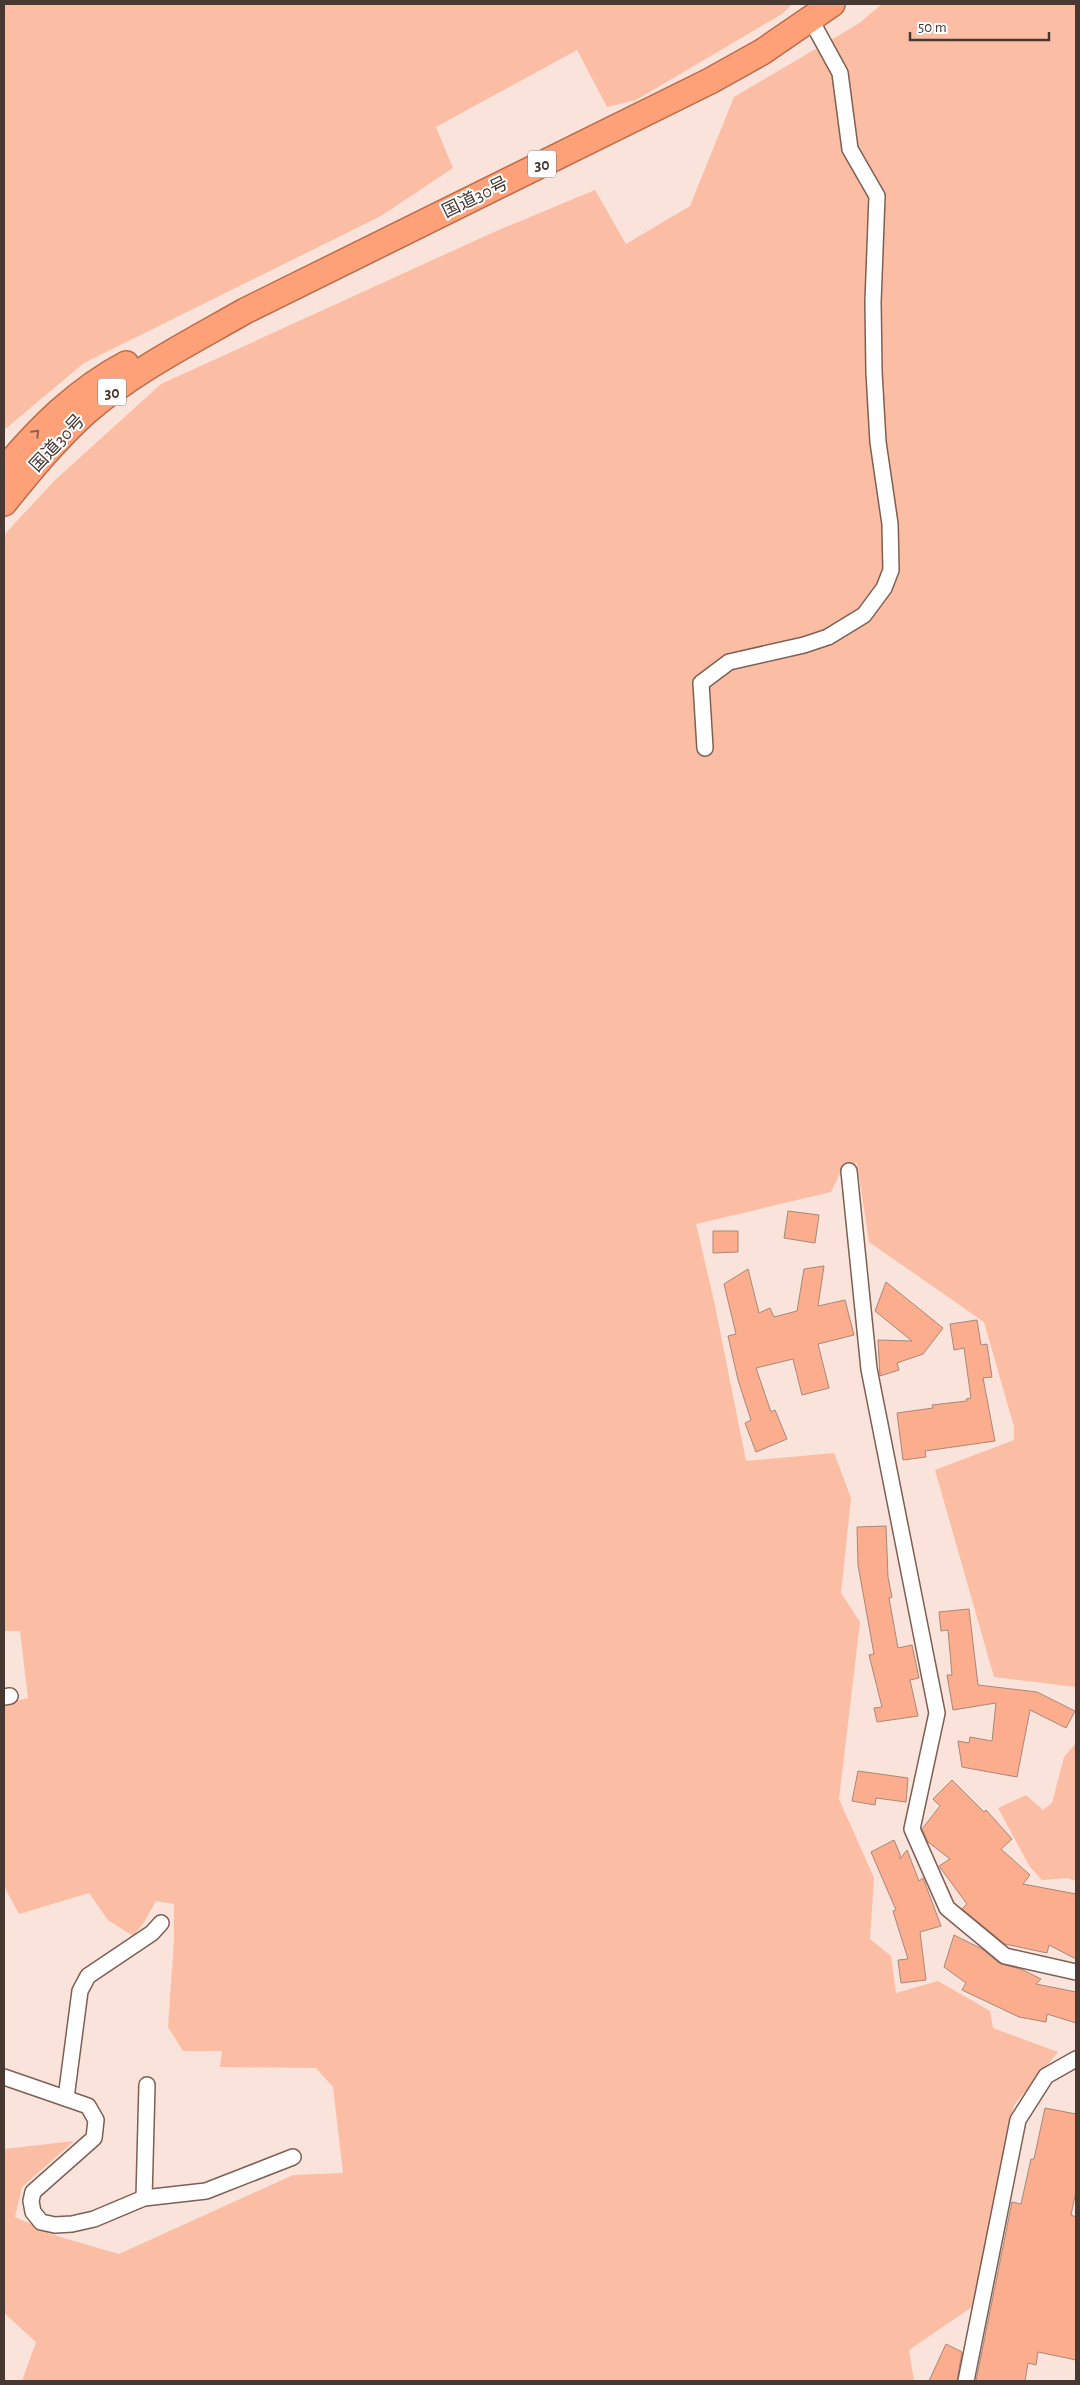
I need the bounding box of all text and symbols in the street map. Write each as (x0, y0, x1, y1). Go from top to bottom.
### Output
scale bar (910, 10, 1049, 42)
text: 50 m (918, 20, 947, 35)
road number: 30 (528, 150, 556, 178)
street label: 国道30号 (439, 172, 511, 222)
road number: 30 (98, 378, 126, 406)
street label: 国道30号 (26, 410, 88, 476)
one-way arrow (30, 430, 39, 439)

